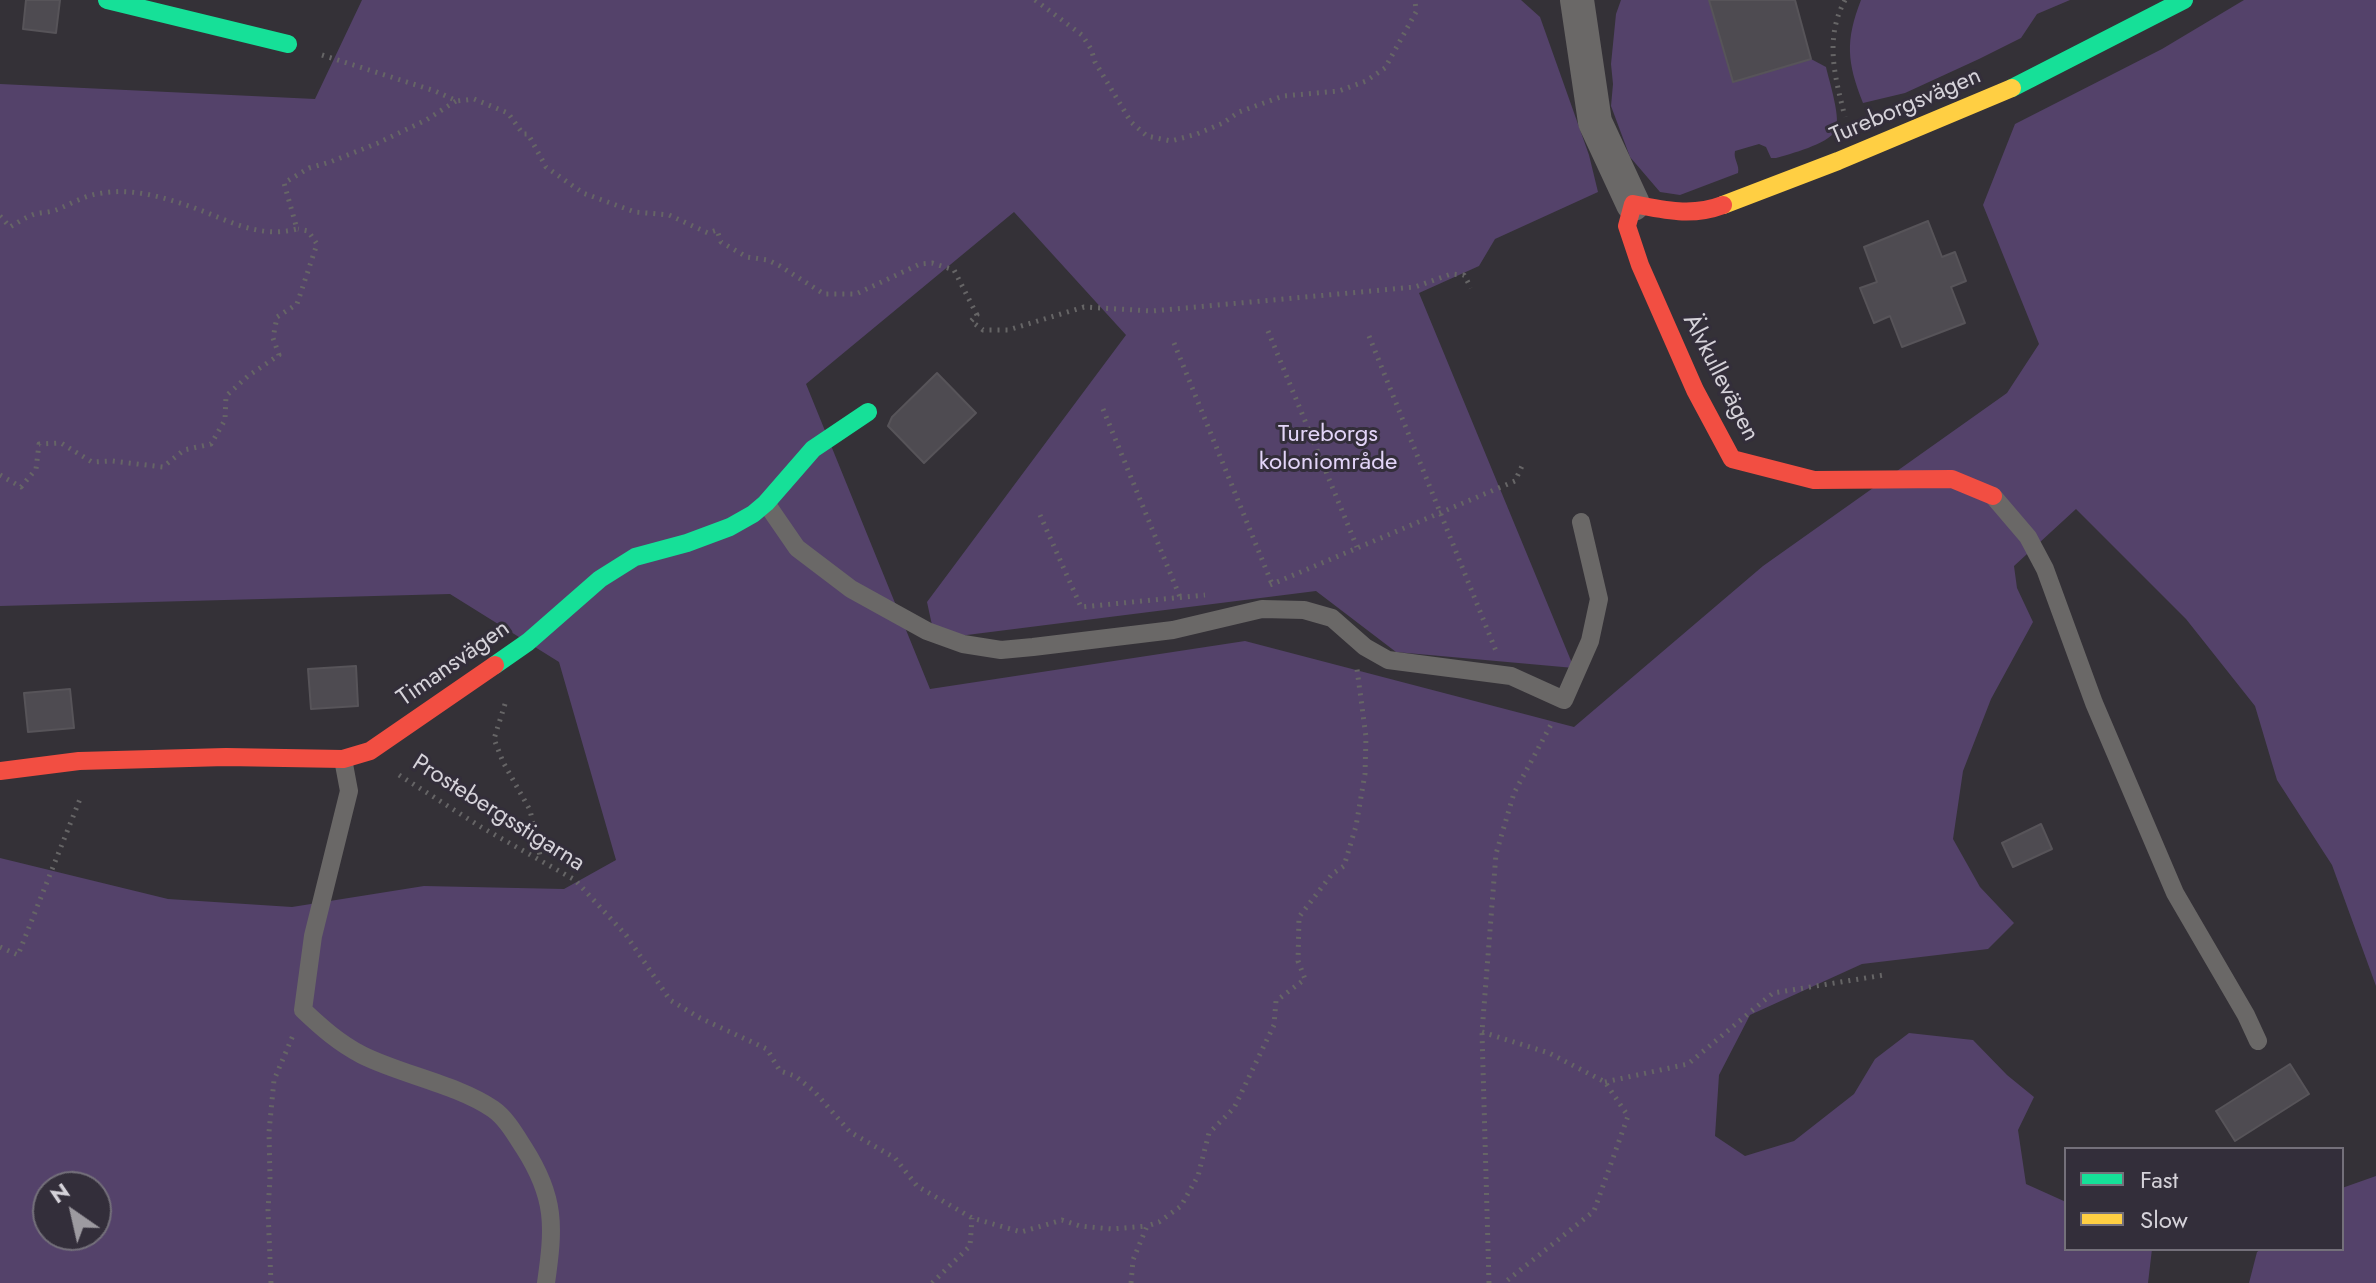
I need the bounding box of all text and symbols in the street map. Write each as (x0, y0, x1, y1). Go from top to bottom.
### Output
street label: Tureborgsvägen (1826, 62, 1986, 152)
street label: Älvkullevägen (1676, 310, 1764, 446)
park label: Tureborgs koloniområde (1259, 421, 1397, 477)
street label: Timansvägen (392, 615, 516, 713)
street label: Prostebergsstigarna (406, 749, 590, 879)
legend (2064, 1147, 2344, 1251)
text: Fast (2140, 1162, 2178, 1197)
north arrow (32, 1171, 112, 1251)
text: N (44, 1175, 76, 1211)
text: Slow (2140, 1202, 2188, 1237)

